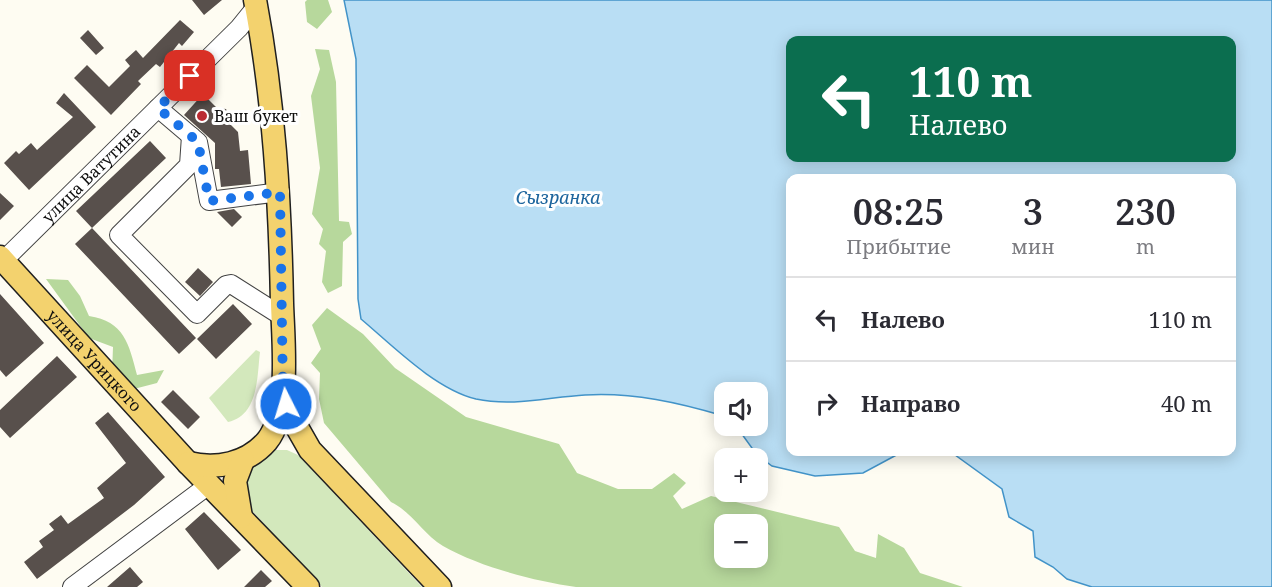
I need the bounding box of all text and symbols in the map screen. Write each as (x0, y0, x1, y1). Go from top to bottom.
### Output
pin (164, 50, 215, 101)
text: 110 m (909, 52, 1033, 109)
icon: arrive (173, 59, 206, 92)
icon: left (810, 60, 888, 138)
place label: Ваш букет (214, 105, 298, 127)
text: Налево (909, 106, 1007, 143)
marker: Ваш букет (195, 109, 209, 123)
street label: улица Ватутина (37, 121, 145, 228)
water label: Сызранка (515, 185, 601, 209)
text: 08:25 (853, 187, 945, 236)
text: 3 (1023, 187, 1043, 236)
text: 230 (1115, 187, 1176, 236)
text: Прибытие (846, 233, 951, 260)
text: мин (1011, 233, 1055, 260)
text: m (1136, 233, 1155, 260)
icon: left (810, 303, 843, 336)
text: Налево (861, 304, 945, 334)
text: 110 m (1149, 304, 1212, 334)
street label: улица Урицкого (42, 305, 147, 416)
position arrow (254, 372, 318, 436)
map controls (714, 382, 768, 568)
button: sound (714, 382, 768, 436)
icon: right (810, 387, 843, 420)
text: Направо (861, 388, 960, 418)
text: 40 m (1161, 388, 1212, 418)
button: + (714, 448, 768, 502)
button: − (714, 514, 768, 568)

